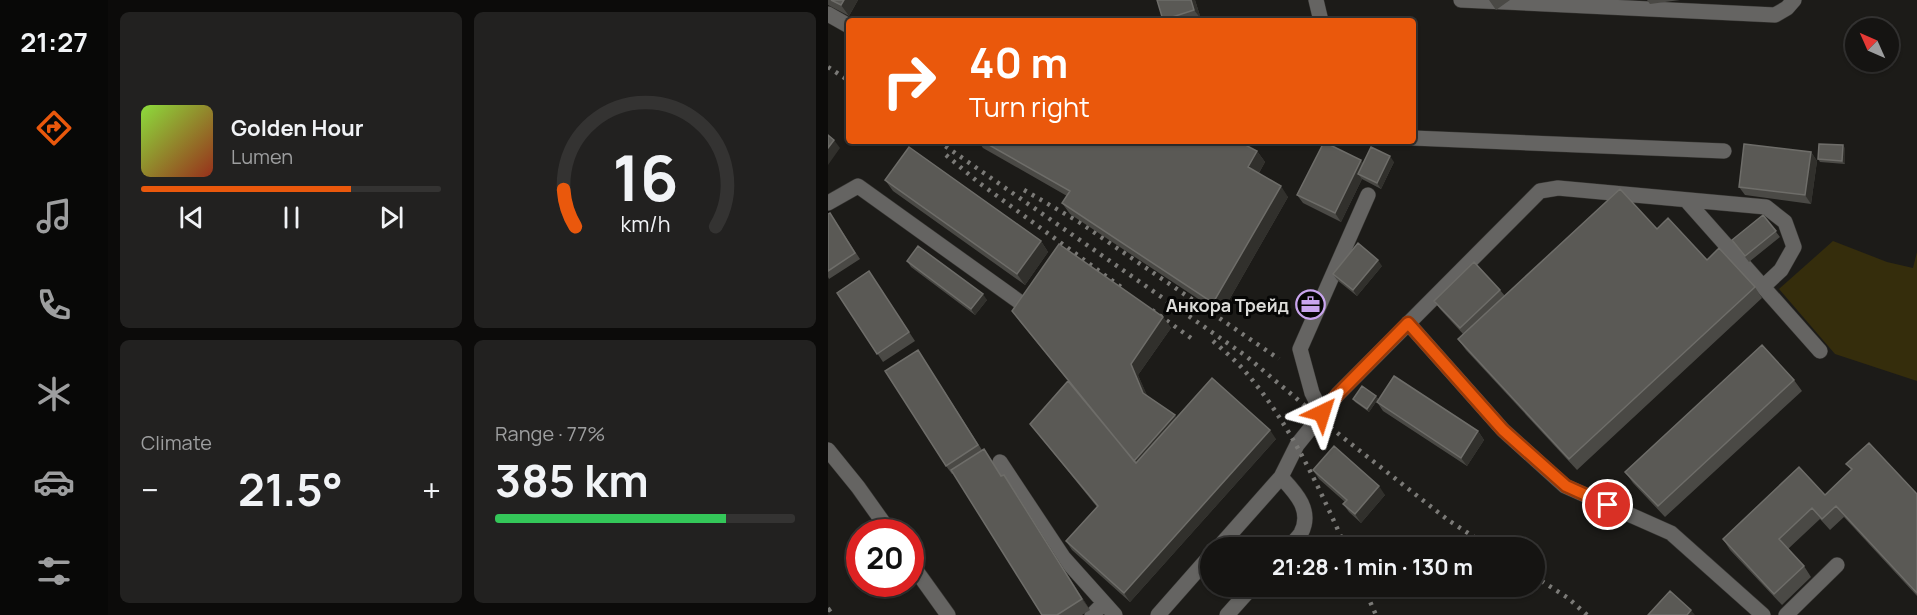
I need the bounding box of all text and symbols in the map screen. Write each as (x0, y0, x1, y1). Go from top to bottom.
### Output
north arrow (1845, 18, 1899, 72)
map controls (1845, 18, 1899, 72)
text: 21:27 (20, 23, 88, 60)
text: 40 m (969, 33, 1068, 91)
icon: right (870, 42, 948, 120)
text: Turn right (969, 88, 1090, 125)
icon: directions (33, 107, 75, 149)
text: Golden Hour (231, 113, 364, 143)
text: 16 (612, 134, 678, 220)
text: Lumen (231, 143, 293, 170)
icon: music (33, 195, 75, 237)
icon: previous (175, 201, 208, 234)
icon: pause (275, 201, 308, 234)
icon: next (375, 201, 408, 234)
text: km/h (620, 209, 670, 238)
icon: phone (33, 284, 75, 326)
office icon: Анкора Трейд (1294, 289, 1326, 321)
place label: Анкора Трейд (1166, 293, 1289, 317)
icon: climate (33, 373, 75, 415)
position arrow (1290, 381, 1354, 445)
text: Range · 77% (495, 420, 605, 447)
text: Climate (141, 429, 212, 456)
text: 385 km (495, 449, 649, 511)
text: 21.5° (238, 458, 343, 520)
icon: car (33, 461, 75, 503)
text: − (141, 467, 159, 512)
text: + (422, 467, 441, 512)
pin (1582, 479, 1633, 530)
icon: arrive (1591, 488, 1624, 521)
speed limit sign: 20 (846, 519, 924, 597)
icon: filters (33, 550, 75, 592)
text: 21:28 · 1 min · 130 m (1272, 552, 1473, 582)

